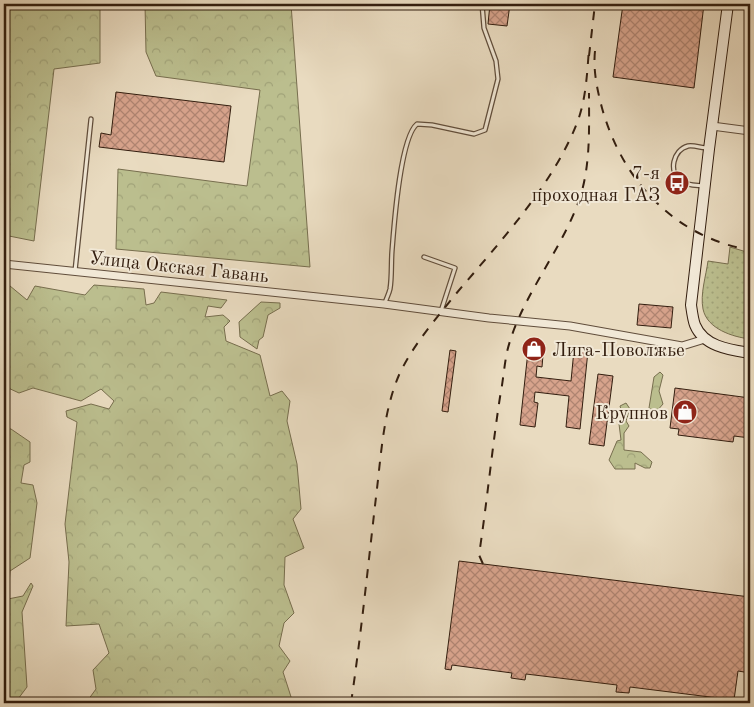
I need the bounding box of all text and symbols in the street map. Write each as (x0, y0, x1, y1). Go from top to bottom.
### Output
place label: 7-я проходная ГАЗ (532, 165, 660, 206)
bus stop icon: 7-я проходная ГАЗ (664, 170, 690, 196)
street label: Улица Окская Гавань (88, 250, 270, 287)
shop icon: Лига-Поволжье (521, 336, 547, 362)
place label: Лига-Поволжье (552, 342, 685, 361)
shop icon: Крупнов (672, 399, 698, 425)
place label: Крупнов (595, 405, 668, 424)

